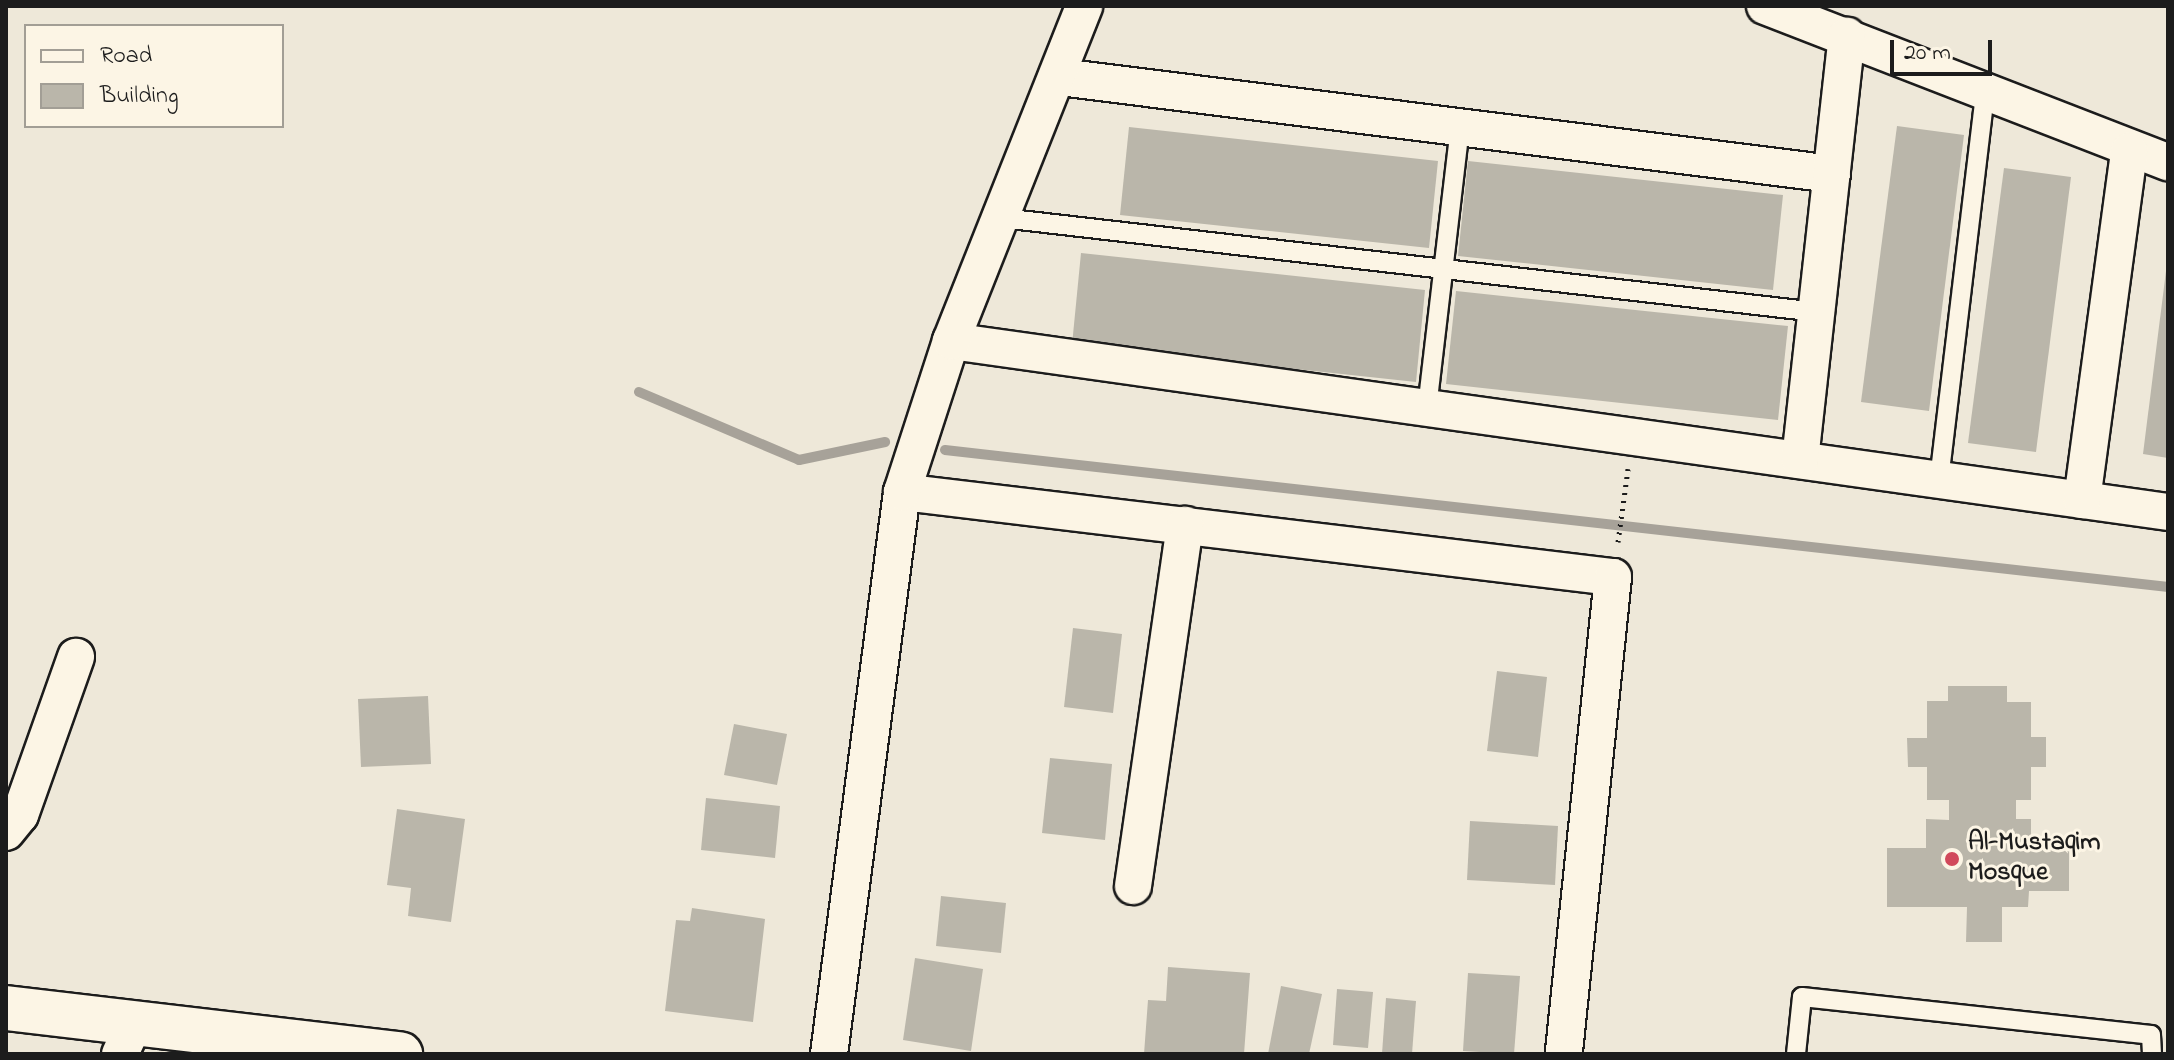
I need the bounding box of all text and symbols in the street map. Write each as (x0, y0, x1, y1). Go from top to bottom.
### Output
legend (24, 24, 284, 128)
scale bar (1894, 24, 1996, 74)
text: 20 m (1904, 36, 1951, 71)
text: Road (100, 39, 152, 74)
text: Building (100, 79, 179, 114)
place label: Al-Mustaqim Mosque (1968, 828, 2100, 890)
marker: Al-Mustaqim Mosque (1943, 850, 1961, 868)

